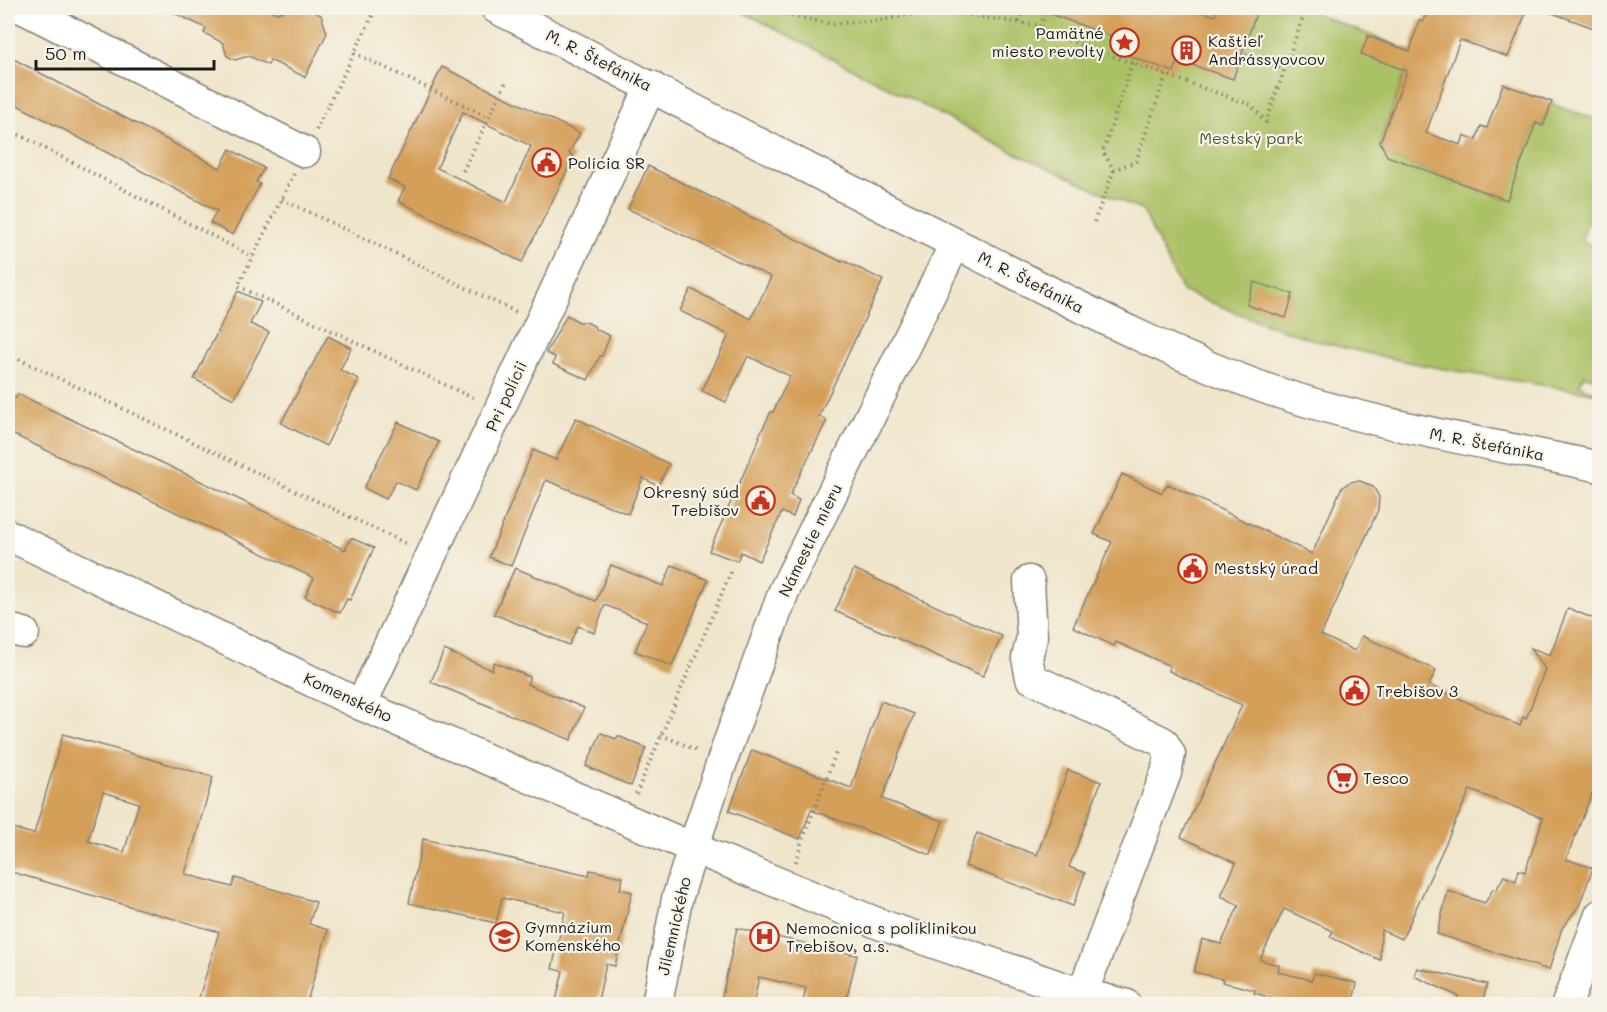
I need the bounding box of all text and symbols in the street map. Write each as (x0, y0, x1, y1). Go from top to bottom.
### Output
place label: Pamätné miesto revolty (992, 22, 1104, 61)
street label: M. R. Štefánika (543, 24, 656, 95)
place icon: Pamätné miesto revolty (1109, 26, 1141, 58)
place label: Kaštieľ Andrássyovcov (1208, 30, 1325, 69)
scale bar (36, 33, 214, 71)
building icon: Kaštieľ Andrássyovcov (1171, 34, 1203, 66)
text: 50 m (45, 41, 87, 65)
park label: Mestský park (1199, 127, 1303, 148)
public building icon: Polícia SR (531, 147, 563, 179)
place label: Polícia SR (568, 152, 645, 173)
street label: M. R. Štefánika (975, 246, 1088, 317)
street label: Pri polícii (480, 357, 531, 434)
street label: M. R. Štefánika (1428, 422, 1546, 465)
street label: Námestie mieru (773, 480, 846, 600)
place label: Okresný súd Trebišov (643, 481, 739, 520)
public building icon: Okresný súd Trebišov (744, 485, 776, 517)
public building icon: Mestský úrad (1177, 552, 1209, 584)
place label: Mestský úrad (1214, 557, 1318, 578)
street label: Komenského (301, 667, 396, 726)
public building icon: Trebišov 3 (1339, 675, 1371, 707)
place label: Trebišov 3 (1376, 680, 1458, 701)
supermarket icon: Tesco (1326, 762, 1358, 794)
place label: Tesco (1363, 767, 1409, 788)
street label: Jilemnického (652, 875, 695, 977)
place label: Gymnázium Komenského (525, 916, 620, 955)
place label: Nemocnica s poliklinikou Trebišov, a.s. (786, 917, 977, 956)
school or university icon: Gymnázium Komenského (488, 920, 520, 952)
hospital icon: Nemocnica s poliklinikou Trebišov, a.s. (749, 921, 781, 953)

